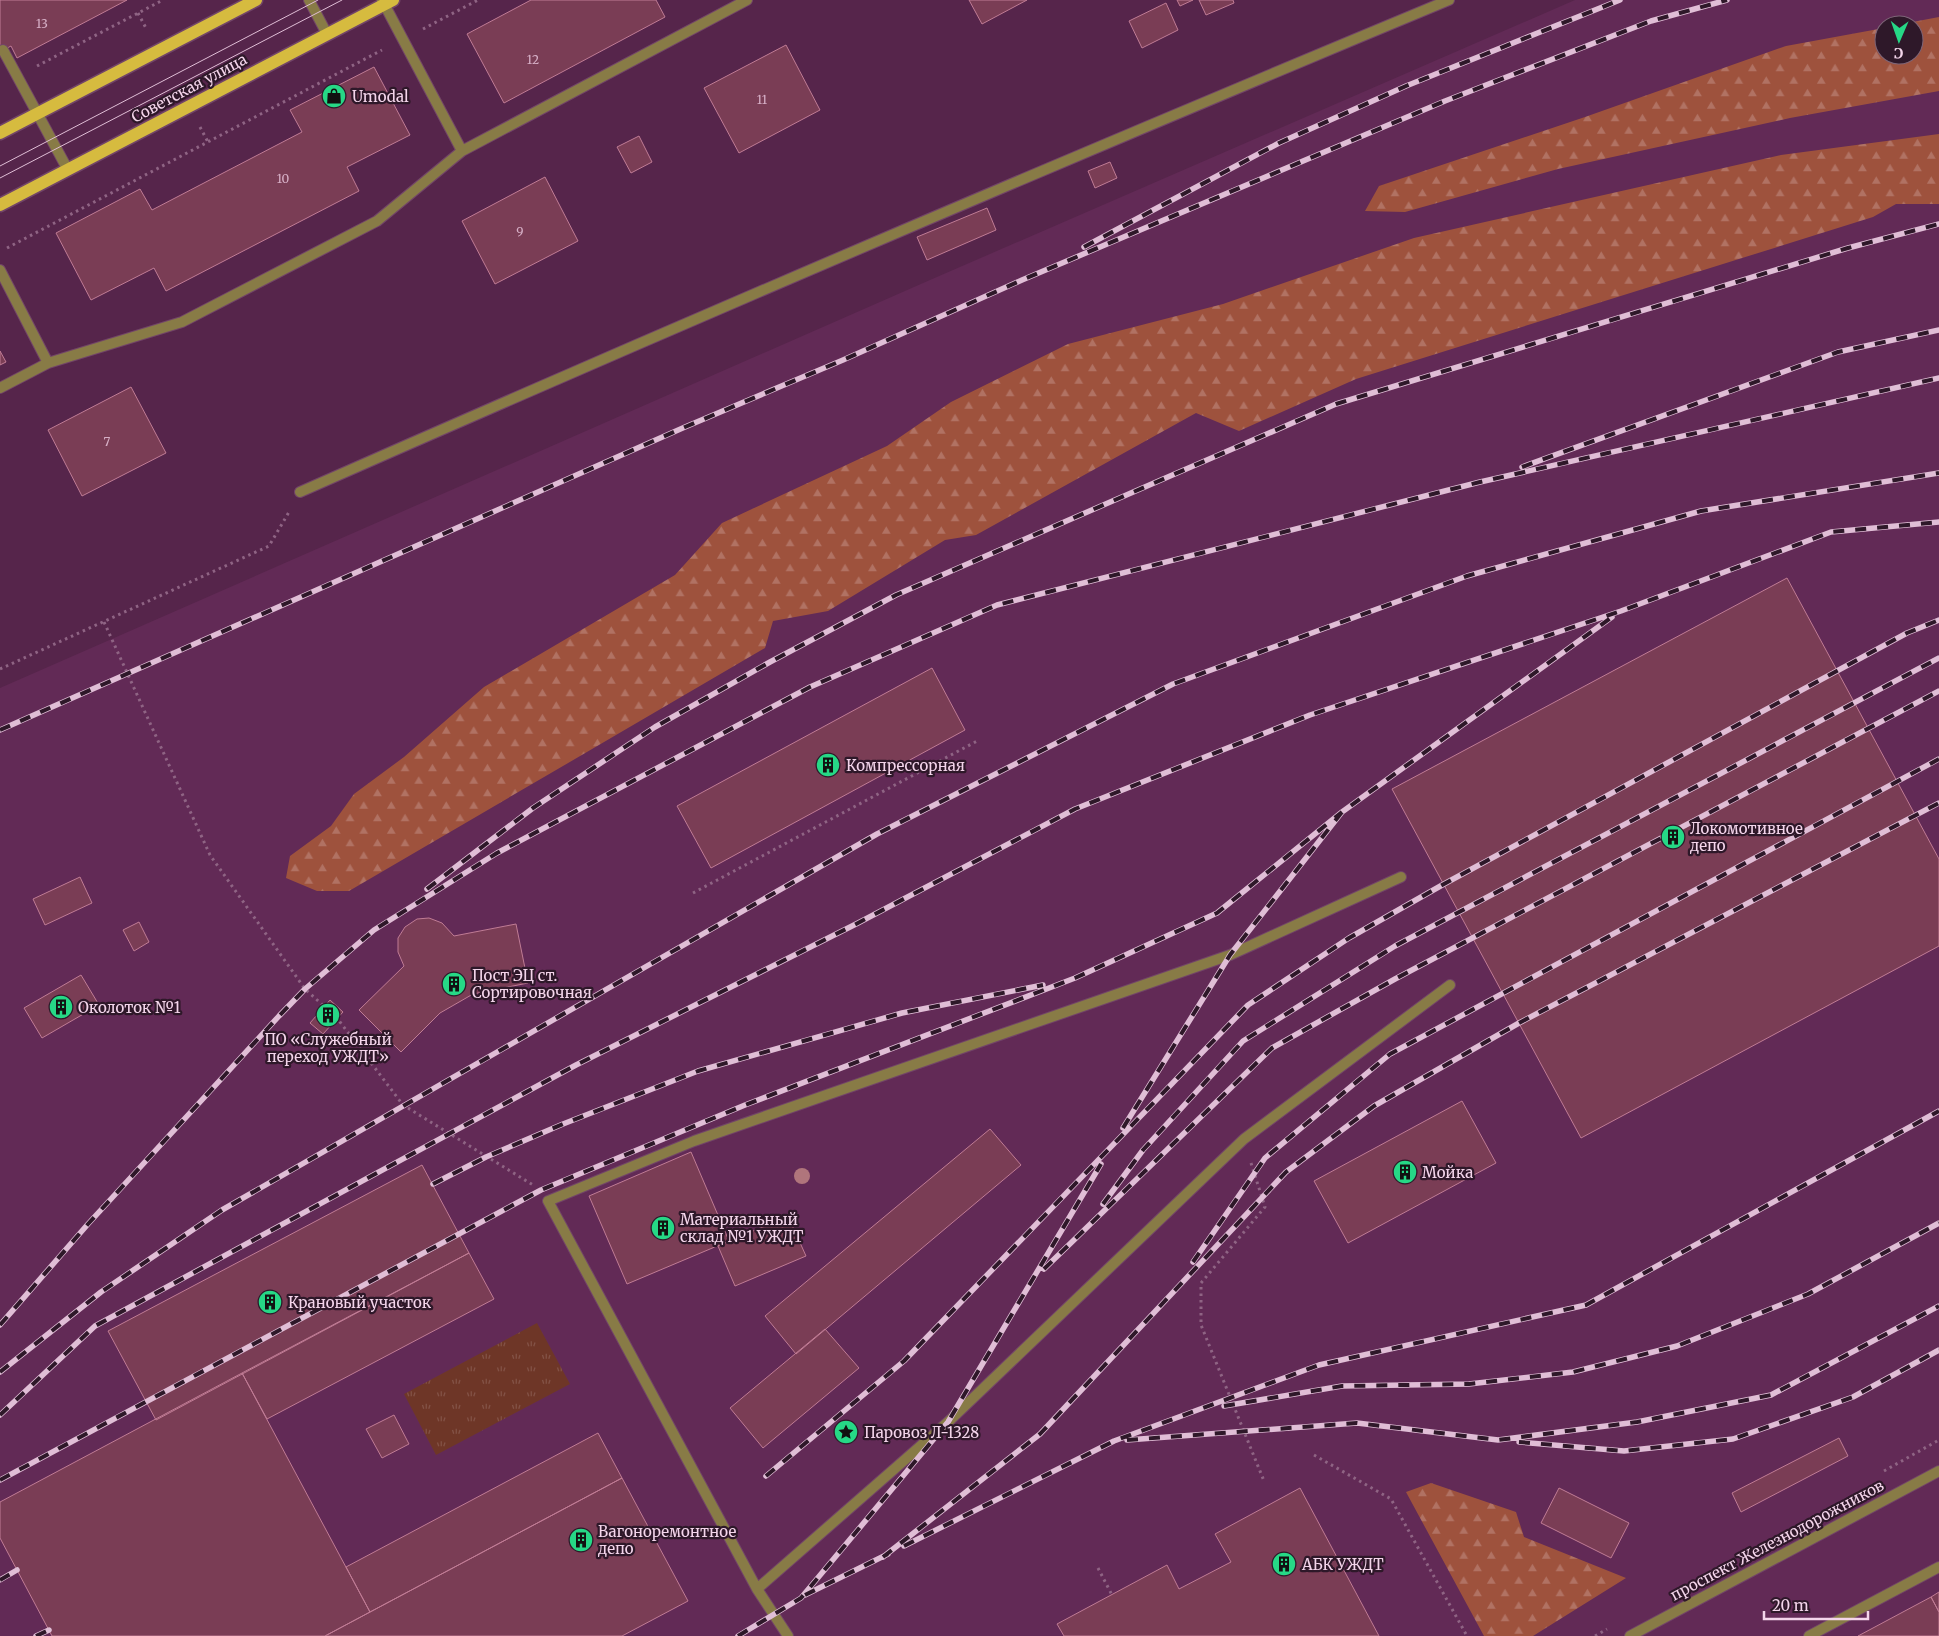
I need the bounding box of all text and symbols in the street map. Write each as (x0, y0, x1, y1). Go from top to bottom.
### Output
north arrow (1874, 15, 1924, 65)
house number: 13 (36, 16, 48, 31)
text: С (1894, 44, 1904, 62)
street label: Советская улица (128, 50, 250, 126)
house number: 12 (527, 52, 539, 67)
shop icon: Umodal (321, 83, 347, 109)
place label: Umodal (352, 87, 409, 106)
house number: 11 (757, 92, 768, 107)
house number: 10 (277, 171, 290, 186)
house number: 9 (516, 224, 524, 239)
house number: 7 (104, 434, 111, 449)
building icon: Компрессорная (815, 752, 841, 778)
place label: Компрессорная (846, 756, 965, 775)
place label: Локомотивное депо (1689, 819, 1803, 855)
building icon: Локомотивное депо (1660, 824, 1686, 850)
place label: Пост ЭЦ ст. Сортировочная (472, 966, 592, 1002)
building icon: Пост ЭЦ ст. Сортировочная (441, 971, 467, 997)
building icon: Околоток №1 (48, 994, 74, 1020)
place label: Околоток №1 (78, 998, 181, 1017)
building icon: ПО «Служебный переход УЖДТ» (315, 1002, 341, 1028)
place label: ПО «Служебный переход УЖДТ» (264, 1030, 392, 1066)
building icon: Мойка (1392, 1159, 1418, 1185)
place label: Мойка (1422, 1163, 1473, 1182)
place label: Материальный склад №1 УЖДТ (680, 1210, 804, 1246)
building icon: Материальный склад №1 УЖДТ (650, 1215, 676, 1241)
building icon: Крановый участок (257, 1289, 283, 1315)
place label: Крановый участок (288, 1293, 432, 1312)
place icon: Паровоз Л-1328 (833, 1419, 859, 1445)
place label: Паровоз Л-1328 (864, 1423, 979, 1442)
street label: проспект Железнодорожников (1667, 1475, 1887, 1604)
place label: Вагоноремонтное депо (597, 1522, 736, 1558)
building icon: Вагоноремонтное депо (568, 1527, 594, 1553)
building icon: АБК УЖДТ (1271, 1551, 1297, 1577)
place label: АБК УЖДТ (1301, 1555, 1384, 1574)
scale bar (1764, 1588, 1868, 1620)
text: 20 m (1772, 1596, 1809, 1615)

